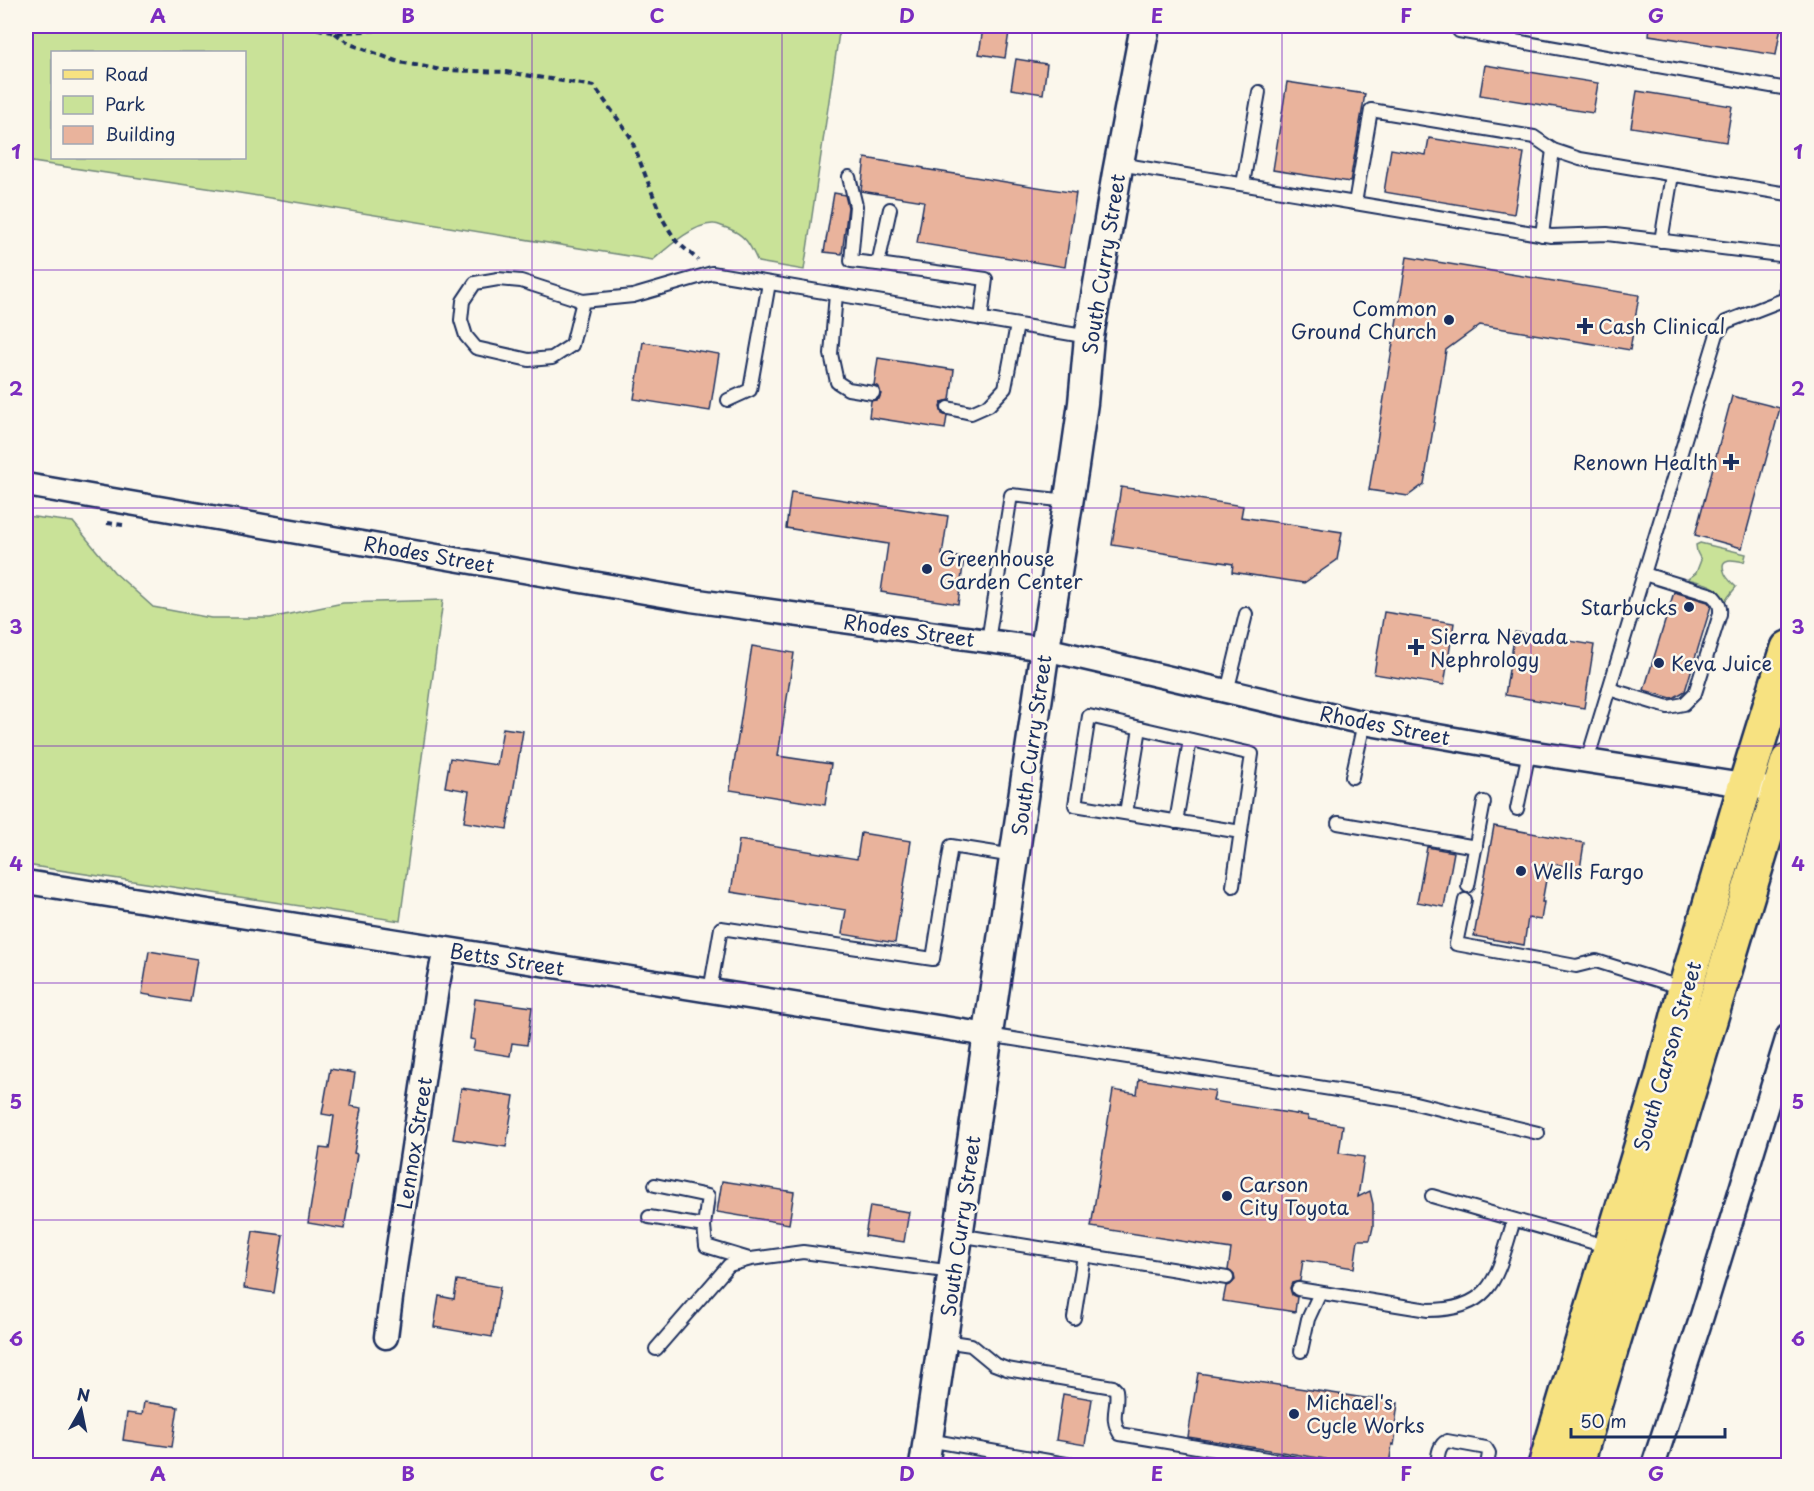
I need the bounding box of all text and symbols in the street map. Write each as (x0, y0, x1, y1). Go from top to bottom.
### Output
text: A (150, 0, 166, 30)
text: B (401, 0, 415, 30)
text: C (649, 0, 665, 30)
text: D (899, 0, 915, 30)
text: E (1151, 0, 1163, 30)
text: F (1400, 0, 1412, 30)
text: G (1648, 0, 1664, 30)
legend (51, 51, 246, 159)
text: Road (105, 60, 149, 87)
text: Park (105, 90, 145, 117)
text: Building (105, 120, 175, 147)
text: 1 (11, 136, 21, 166)
text: 1 (1793, 136, 1803, 166)
street label: South Curry Street (1074, 172, 1132, 356)
place label: Common Ground Church (1291, 293, 1437, 346)
place label: Cash Clinical (1598, 311, 1725, 341)
marker: Common Ground Church (1442, 313, 1456, 327)
marker: Cash Clinical (1576, 317, 1594, 335)
text: 2 (9, 373, 23, 403)
text: 2 (1791, 373, 1805, 403)
place label: Renown Health (1572, 447, 1718, 477)
marker: Renown Health (1722, 453, 1740, 471)
street label: Rhodes Street (361, 528, 497, 580)
place label: Greenhouse Garden Center (939, 543, 1083, 596)
marker: Greenhouse Garden Center (920, 562, 934, 576)
place label: Starbucks (1580, 592, 1677, 622)
marker: Starbucks (1682, 600, 1696, 614)
street label: Rhodes Street (841, 606, 977, 654)
text: 3 (9, 611, 23, 641)
text: 3 (1791, 611, 1805, 641)
place label: Sierra Nevada Nephrology (1430, 621, 1568, 674)
marker: Sierra Nevada Nephrology (1407, 638, 1425, 656)
place label: Keva Juice (1671, 648, 1772, 678)
street label: South Curry Street (1003, 653, 1059, 837)
marker: Keva Juice (1652, 656, 1666, 670)
street label: Rhodes Street (1317, 698, 1453, 752)
text: 4 (9, 848, 23, 878)
text: 4 (1791, 848, 1805, 878)
place label: Wells Fargo (1533, 856, 1644, 886)
marker: Wells Fargo (1514, 864, 1528, 878)
street label: Betts Street (448, 935, 566, 983)
street label: South Carson Street (1626, 957, 1708, 1155)
street label: Lennox Street (389, 1075, 439, 1211)
text: 5 (10, 1086, 22, 1116)
text: 5 (1792, 1086, 1804, 1116)
street label: South Curry Street (932, 1134, 988, 1318)
place label: Carson City Toyota (1239, 1169, 1350, 1222)
marker: Carson City Toyota (1220, 1189, 1234, 1203)
text: 6 (9, 1323, 23, 1353)
text: 6 (1791, 1323, 1805, 1353)
north arrow (51, 1380, 111, 1440)
text: N (75, 1381, 92, 1407)
place label: Michael's Cycle Works (1306, 1387, 1425, 1440)
scale bar (1571, 1401, 1726, 1439)
marker: Michael's Cycle Works (1287, 1407, 1301, 1421)
text: 50 m (1580, 1407, 1627, 1434)
text: A (150, 1458, 166, 1488)
text: B (401, 1458, 415, 1488)
text: C (649, 1458, 665, 1488)
text: D (899, 1458, 915, 1488)
text: E (1151, 1458, 1163, 1488)
text: F (1400, 1458, 1412, 1488)
text: G (1648, 1458, 1664, 1488)

